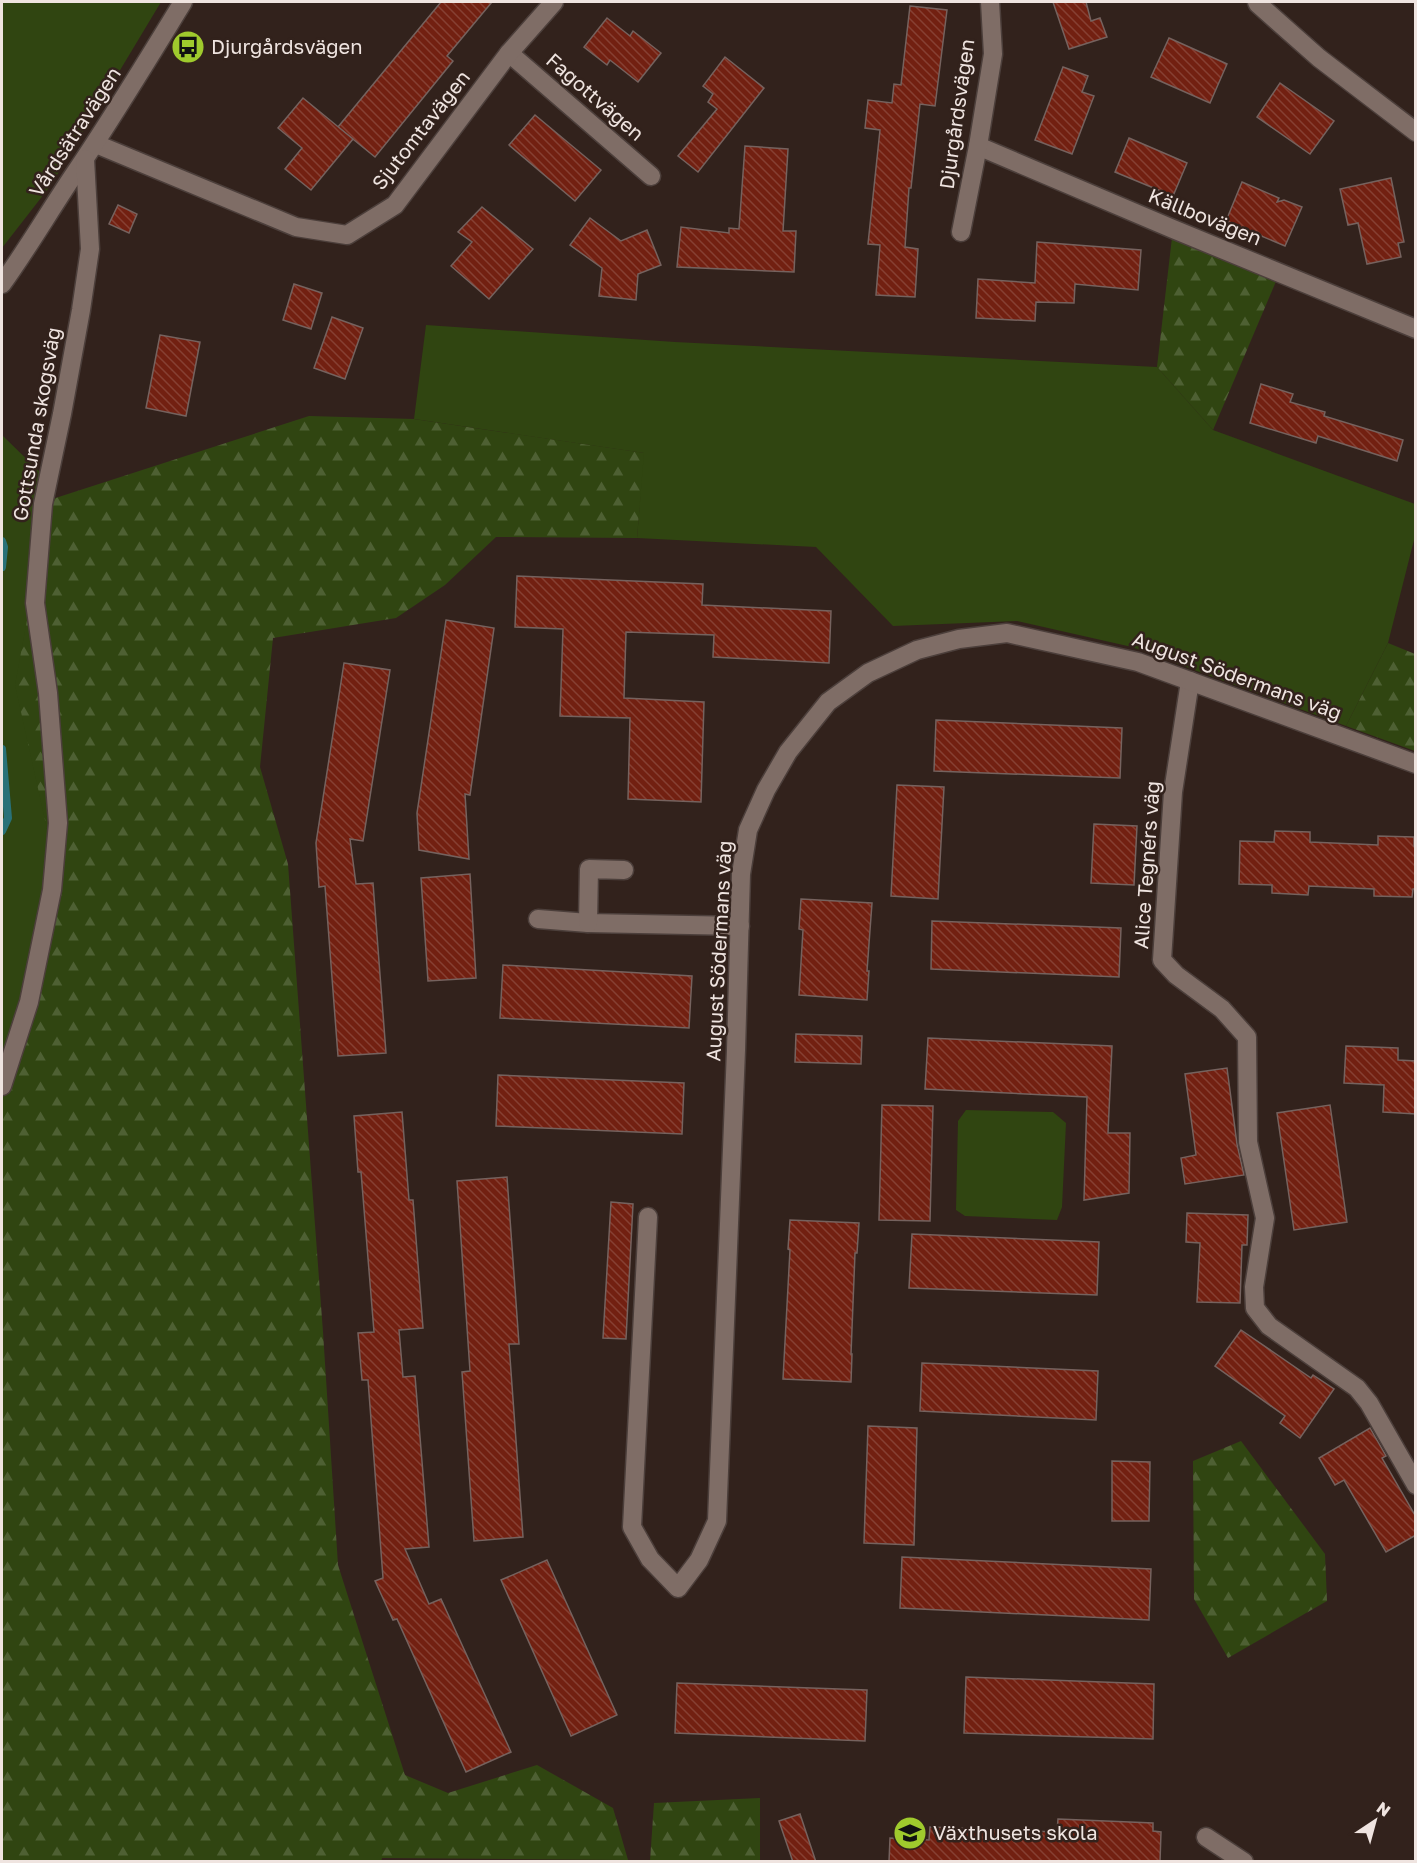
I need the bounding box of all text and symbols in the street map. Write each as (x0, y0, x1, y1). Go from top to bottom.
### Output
bus stop icon: Djurgårdsvägen (170, 29, 206, 65)
place label: Djurgårdsvägen (211, 34, 362, 58)
street label: Djurgårdsvägen (934, 37, 978, 191)
street label: Fagottvägen (542, 47, 649, 145)
street label: Vårdsätravägen (23, 62, 125, 201)
street label: Sjutomtavägen (366, 65, 474, 194)
street label: Källbovägen (1145, 182, 1265, 250)
street label: Gottsunda skogsväg (7, 325, 65, 523)
street label: August Södermans väg (1129, 626, 1345, 724)
street label: Alice Tegnérs väg (1128, 780, 1164, 950)
street label: August Södermans väg (700, 840, 736, 1062)
north arrow (1345, 1791, 1405, 1851)
text: N (1373, 1797, 1395, 1821)
school or university icon: Växthusets skola (892, 1815, 928, 1851)
place label: Växthusets skola (933, 1820, 1098, 1844)

